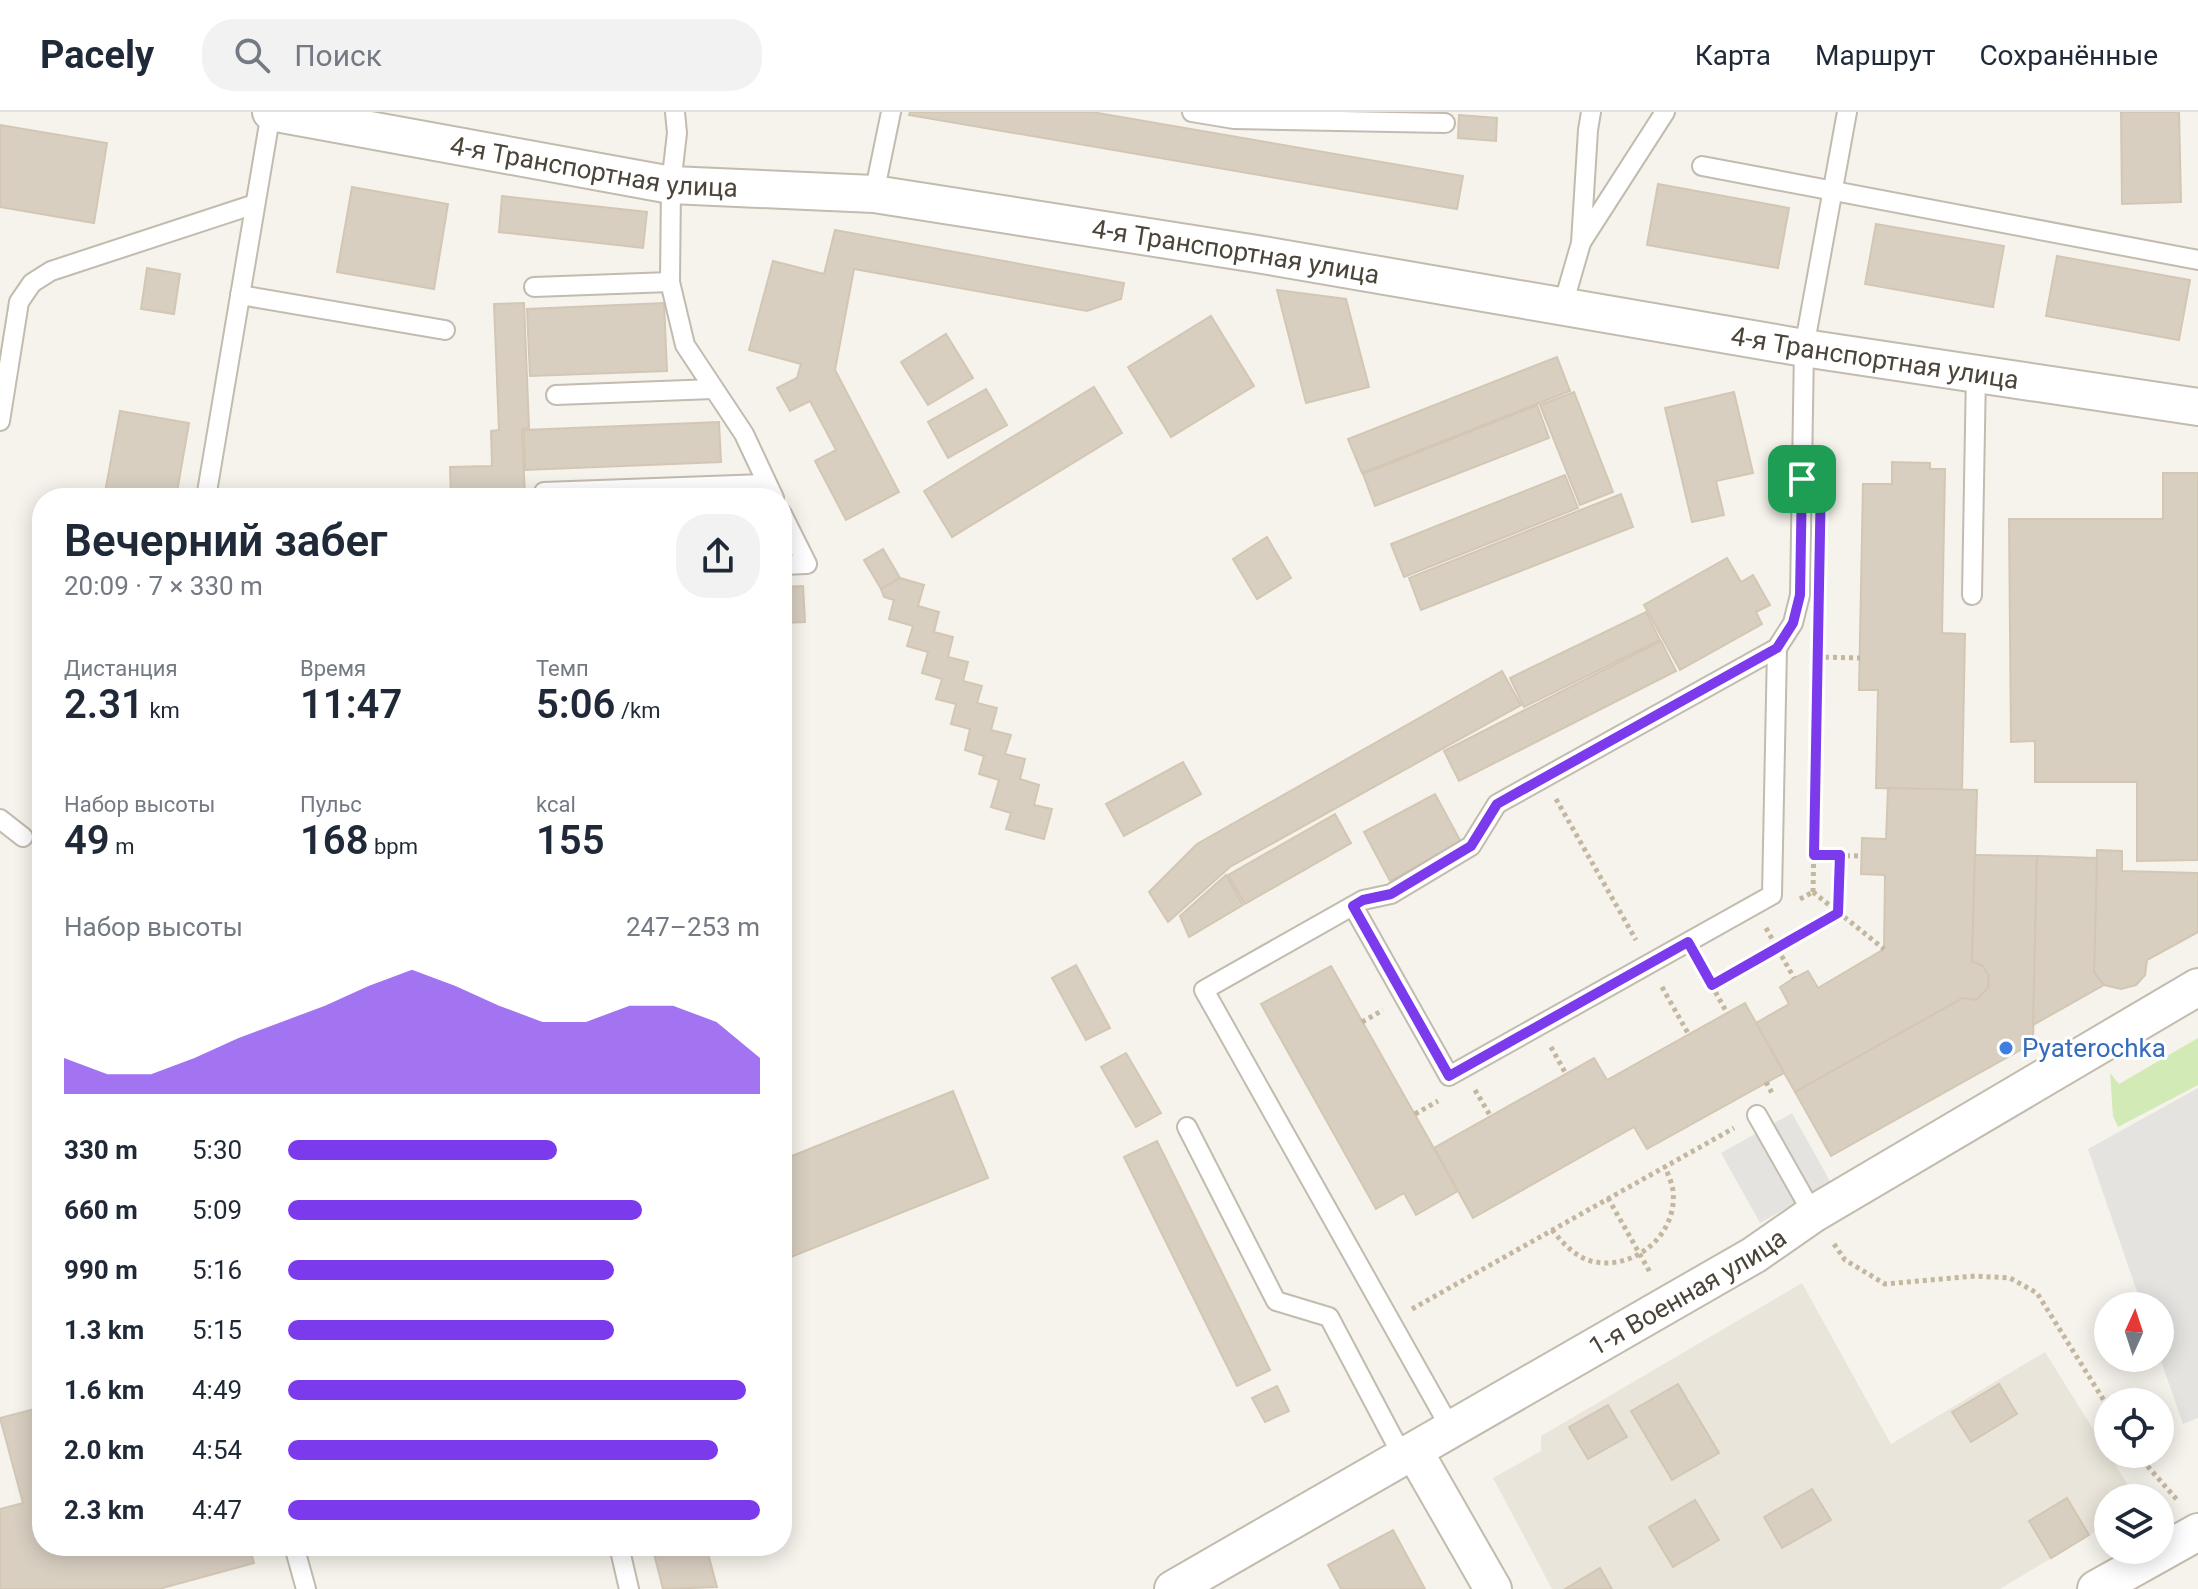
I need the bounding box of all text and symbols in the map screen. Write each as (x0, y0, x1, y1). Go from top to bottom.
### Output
search box (202, 19, 762, 91)
text: Pacely (40, 33, 154, 77)
icon: search (230, 33, 274, 77)
text: Поиск (294, 38, 382, 73)
text: Карта (1695, 39, 1771, 72)
text: Маршрут (1815, 39, 1935, 72)
text: Сохранённые (1979, 39, 2158, 72)
street label: 4-я Транспортная улица (448, 130, 738, 203)
street label: 4-я Транспортная улица (1090, 213, 1382, 290)
street label: 4-я Транспортная улица (1729, 321, 2021, 395)
pin (1768, 445, 1836, 513)
icon: arrive (1780, 457, 1824, 501)
button: share (676, 514, 760, 598)
text: Вечерний забег (64, 515, 388, 567)
text: 20:09 · 7 × 330 m (64, 571, 263, 601)
text: Дистанция (64, 656, 178, 681)
text: Время (300, 656, 366, 681)
text: Темп (536, 656, 589, 681)
text: 2.31 (64, 681, 144, 728)
text: 11:47 (300, 681, 402, 728)
text: 5:06 (536, 681, 615, 728)
text: km (144, 698, 180, 723)
text: /km (615, 698, 660, 723)
text: Набор высоты (64, 792, 215, 817)
text: Пульс (300, 792, 362, 817)
text: kcal (536, 792, 576, 817)
text: 49 (64, 817, 110, 864)
text: 168 (300, 817, 369, 864)
text: 155 (536, 817, 605, 864)
text: m (110, 834, 134, 859)
text: bpm (369, 834, 418, 859)
text: Набор высоты (64, 912, 243, 942)
text: 247–253 m (626, 912, 760, 942)
place label: Pyaterochka (2022, 1033, 2166, 1063)
marker: Pyaterochka (1997, 1039, 2015, 1057)
text: 330 m (64, 1135, 138, 1165)
text: 5:30 (192, 1135, 242, 1165)
text: 660 m (64, 1195, 138, 1225)
text: 5:09 (192, 1195, 242, 1225)
street label: 1-я Военная улица (1584, 1222, 1792, 1362)
text: 990 m (64, 1255, 138, 1285)
text: 5:16 (192, 1255, 242, 1285)
north arrow (2094, 1292, 2174, 1372)
map controls (2094, 1292, 2174, 1564)
text: 1.3 km (64, 1315, 144, 1345)
text: 5:15 (192, 1315, 242, 1345)
text: 1.6 km (64, 1375, 144, 1405)
text: 4:49 (192, 1375, 242, 1405)
button: locate (2094, 1388, 2174, 1468)
text: 2.0 km (64, 1435, 144, 1465)
text: 4:54 (192, 1435, 242, 1465)
button: layers (2094, 1484, 2174, 1564)
text: 2.3 km (64, 1495, 144, 1525)
text: 4:47 (192, 1495, 242, 1525)

